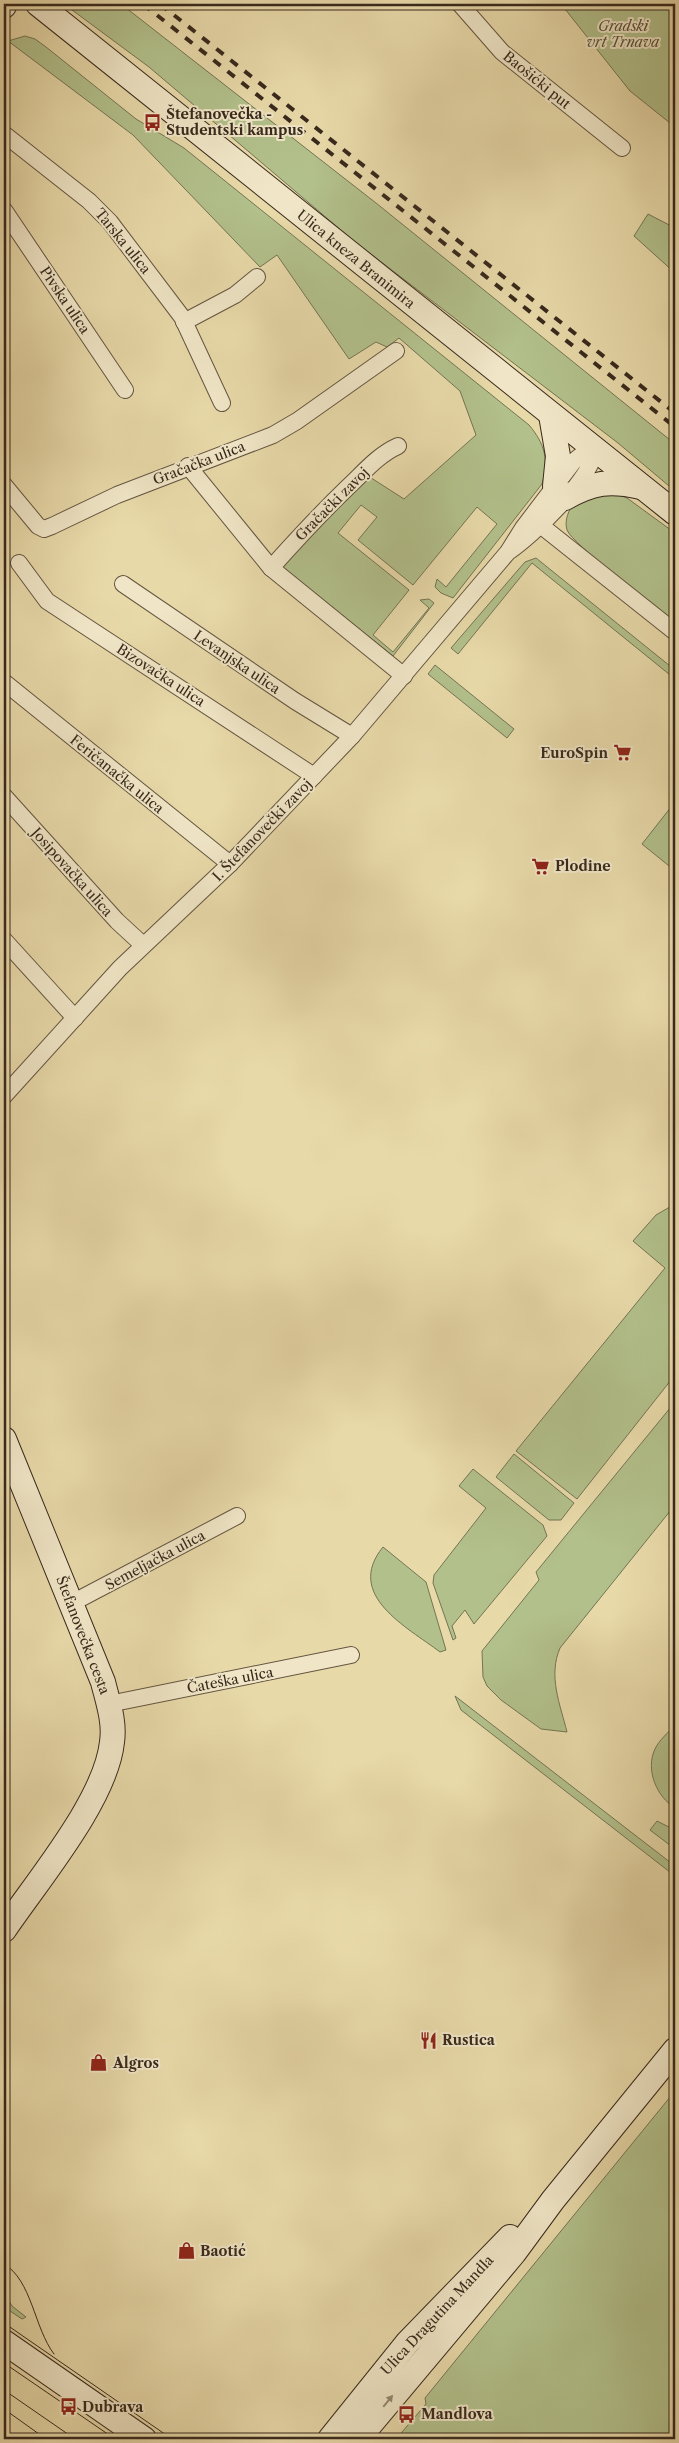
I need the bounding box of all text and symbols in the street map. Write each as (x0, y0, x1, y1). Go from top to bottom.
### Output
park label: Gradski vrt Trnava (587, 17, 660, 51)
street label: Baošićki put (500, 47, 575, 113)
place label: Štefanovečka - Studentski kampus (166, 104, 303, 139)
bus stop icon: Štefanovečka - Studentski kampus (142, 112, 162, 132)
street label: Tarska ulica (91, 205, 155, 278)
street label: Ulica kneza Branimira (293, 206, 419, 313)
street label: Pivska ulica (36, 263, 94, 338)
street label: Gračačka ulica (150, 437, 248, 489)
street label: Gračački zavoj (291, 463, 373, 545)
street label: Levanjska ulica (190, 626, 284, 698)
street label: Bizovačka ulica (113, 640, 209, 711)
street label: Feričanačka ulica (66, 731, 168, 818)
supermarket icon: EuroSpin (612, 743, 632, 763)
place label: EuroSpin (540, 744, 608, 762)
street label: I. Štefanovečki zavoj (208, 774, 316, 885)
street label: Josipovačka ulica (26, 822, 117, 921)
supermarket icon: Plodine (531, 856, 551, 876)
place label: Plodine (555, 857, 611, 875)
street label: Semeljačka ulica (102, 1526, 209, 1594)
street label: Štefanovečka cesta (52, 1573, 115, 1697)
street label: Čateška ulica (185, 1662, 275, 1697)
restaurant icon: Rustica (418, 2030, 438, 2050)
place label: Rustica (442, 2031, 496, 2049)
shop icon: Algros (89, 2053, 109, 2073)
place label: Algros (112, 2054, 159, 2072)
shop icon: Baotić (176, 2241, 196, 2261)
place label: Baotić (200, 2242, 246, 2260)
street label: Ulica Dragutina Mandla (377, 2251, 498, 2379)
one-way arrow (383, 2395, 394, 2408)
bus stop icon: Dubrava (58, 2397, 78, 2417)
place label: Dubrava (82, 2398, 144, 2416)
bus stop icon: Mandlova (397, 2404, 417, 2424)
place label: Mandlova (421, 2405, 494, 2423)

